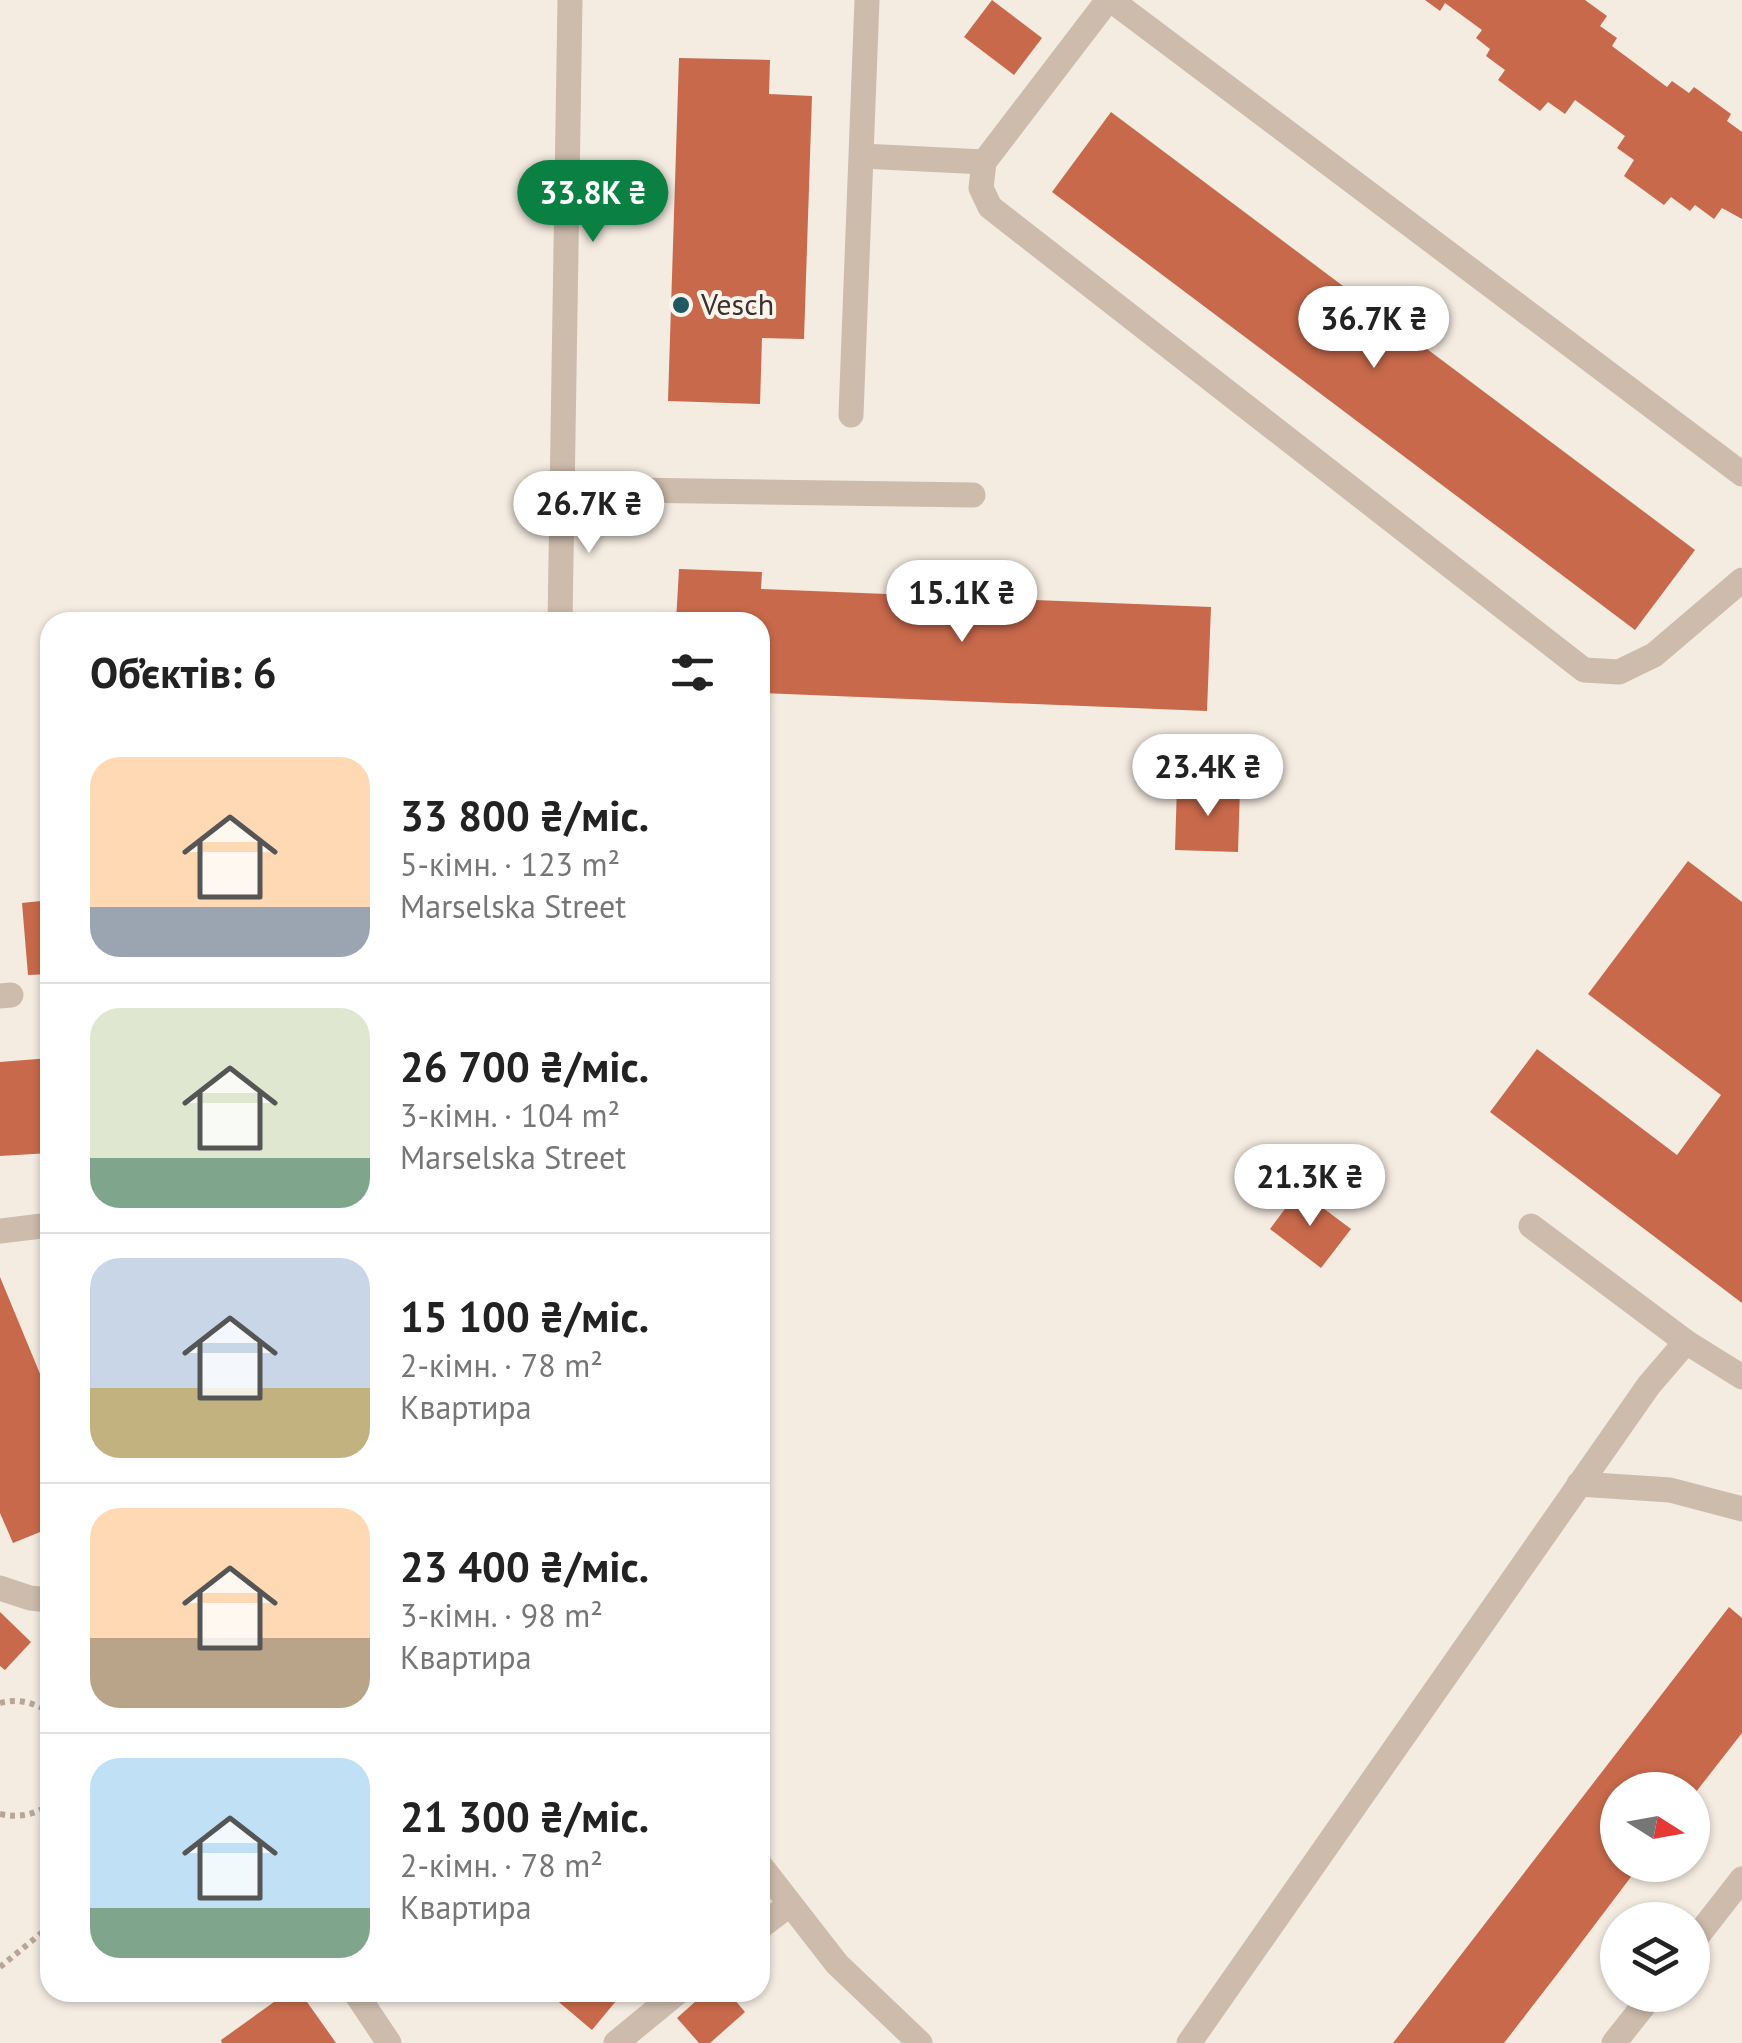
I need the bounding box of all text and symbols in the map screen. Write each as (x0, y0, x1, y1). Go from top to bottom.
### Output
pin: 33.8K ₴ (501, 160, 685, 245)
text: 33.8K ₴ (539, 171, 647, 213)
place label: Vesch (700, 284, 774, 323)
pin: 36.7K ₴ (1282, 286, 1466, 371)
marker: Vesch (670, 294, 692, 316)
text: 36.7K ₴ (1320, 297, 1428, 339)
pin: 26.7K ₴ (497, 471, 681, 556)
text: 26.7K ₴ (535, 482, 643, 524)
pin: 15.1K ₴ (870, 560, 1054, 645)
text: 15.1K ₴ (908, 571, 1016, 613)
text: Об’єктів: 6 (90, 645, 277, 700)
icon: filters (665, 645, 720, 700)
pin: 23.4K ₴ (1116, 734, 1300, 819)
text: 23.4K ₴ (1154, 745, 1262, 787)
text: 33 800 ₴/міс. (400, 788, 649, 843)
icon: home (170, 797, 290, 917)
text: 5-кімн. · 123 m² (400, 843, 620, 885)
text: Marselska Street (400, 885, 626, 927)
text: 26 700 ₴/міс. (400, 1039, 649, 1094)
icon: home (170, 1048, 290, 1168)
text: 3-кімн. · 104 m² (400, 1094, 620, 1136)
text: Marselska Street (400, 1136, 626, 1178)
pin: 21.3K ₴ (1218, 1144, 1402, 1229)
text: 21.3K ₴ (1256, 1155, 1364, 1197)
text: 15 100 ₴/міс. (400, 1289, 649, 1344)
icon: home (170, 1298, 290, 1418)
text: 2-кімн. · 78 m² (400, 1344, 603, 1386)
text: Квартира (400, 1386, 532, 1428)
text: 23 400 ₴/міс. (400, 1539, 649, 1594)
icon: home (170, 1548, 290, 1668)
text: 3-кімн. · 98 m² (400, 1594, 603, 1636)
text: Квартира (400, 1636, 532, 1678)
north arrow (1600, 1772, 1710, 1882)
map controls (1600, 1772, 1710, 2012)
text: 21 300 ₴/міс. (400, 1789, 649, 1844)
icon: home (170, 1798, 290, 1918)
text: 2-кімн. · 78 m² (400, 1844, 603, 1886)
text: Квартира (400, 1886, 532, 1928)
button: layers (1600, 1902, 1710, 2012)

